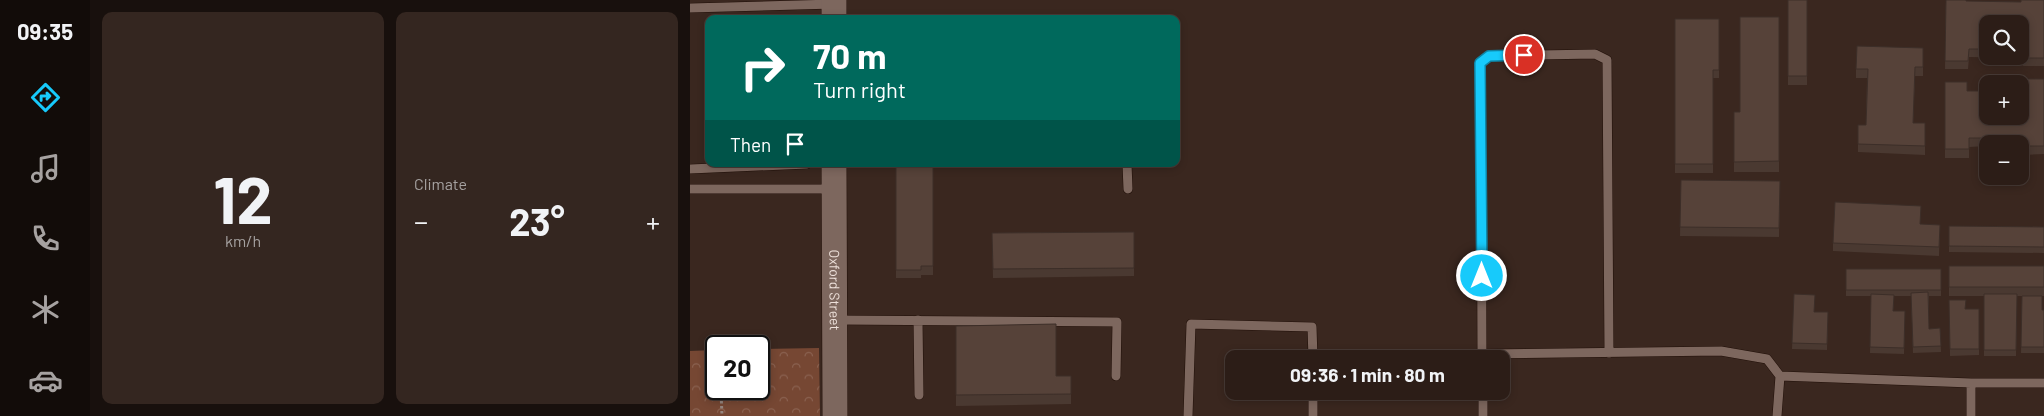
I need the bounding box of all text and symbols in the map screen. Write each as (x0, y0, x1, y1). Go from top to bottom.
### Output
map controls (1979, 15, 2029, 185)
button: search (1979, 15, 2029, 65)
text: 09:35 (17, 18, 73, 44)
text: 70 m (813, 34, 887, 76)
pin (1503, 34, 1545, 76)
icon: right (730, 35, 795, 100)
icon: arrive (1510, 41, 1538, 69)
button: + (1979, 75, 2029, 125)
text: Turn right (813, 76, 906, 102)
icon: directions (28, 80, 63, 115)
icon: arrive (781, 130, 809, 158)
text: Then (730, 133, 771, 156)
button: − (1979, 135, 2029, 185)
icon: music (28, 151, 63, 186)
text: 12 (213, 159, 273, 237)
text: Climate (414, 174, 467, 193)
text: 23° (509, 198, 565, 244)
text: − (414, 204, 428, 238)
text: + (646, 204, 660, 238)
icon: phone (28, 221, 63, 256)
text: km/h (225, 231, 261, 250)
street label: Oxford Street (826, 249, 844, 331)
position arrow (1455, 249, 1507, 301)
icon: climate (28, 292, 63, 327)
speed limit sign: 20 (705, 335, 770, 400)
icon: car (28, 363, 63, 398)
text: 09:36 · 1 min · 80 m (1290, 363, 1445, 386)

